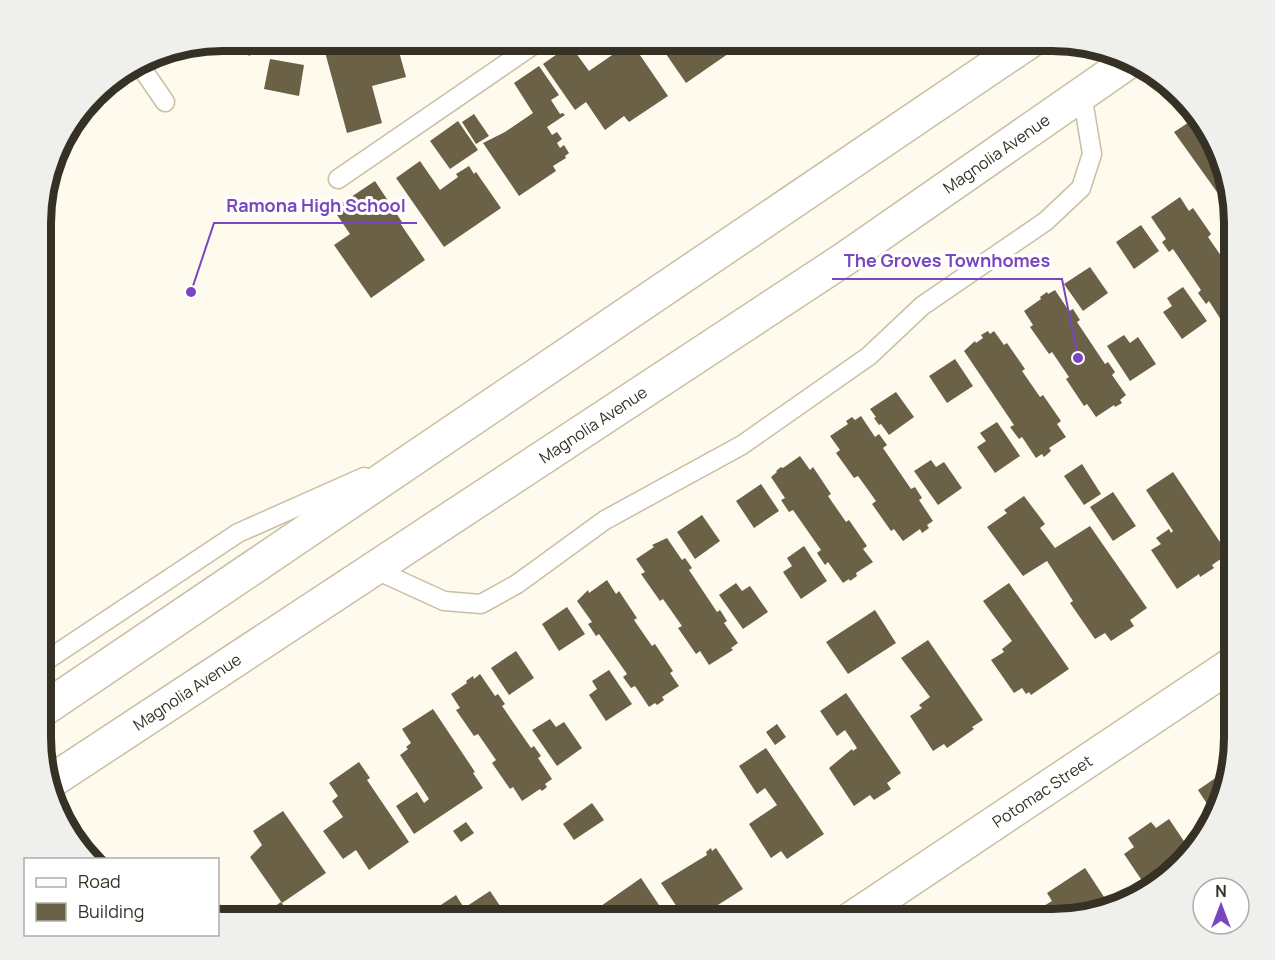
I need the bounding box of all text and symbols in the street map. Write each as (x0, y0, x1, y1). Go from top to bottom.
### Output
street label: Magnolia Avenue (939, 109, 1054, 198)
callout: Ramona High School (214, 187, 417, 223)
text: Ramona High School (226, 193, 406, 217)
callout: The Groves Townhomes (832, 243, 1062, 279)
text: The Groves Townhomes (844, 248, 1050, 272)
street label: Magnolia Avenue (535, 381, 651, 468)
street label: Magnolia Avenue (129, 648, 245, 735)
street label: Potomac Street (988, 750, 1097, 833)
legend (24, 858, 219, 936)
text: Road (78, 869, 121, 893)
north arrow (1191, 876, 1251, 936)
text: N (1215, 880, 1227, 902)
text: Building (78, 899, 144, 923)

